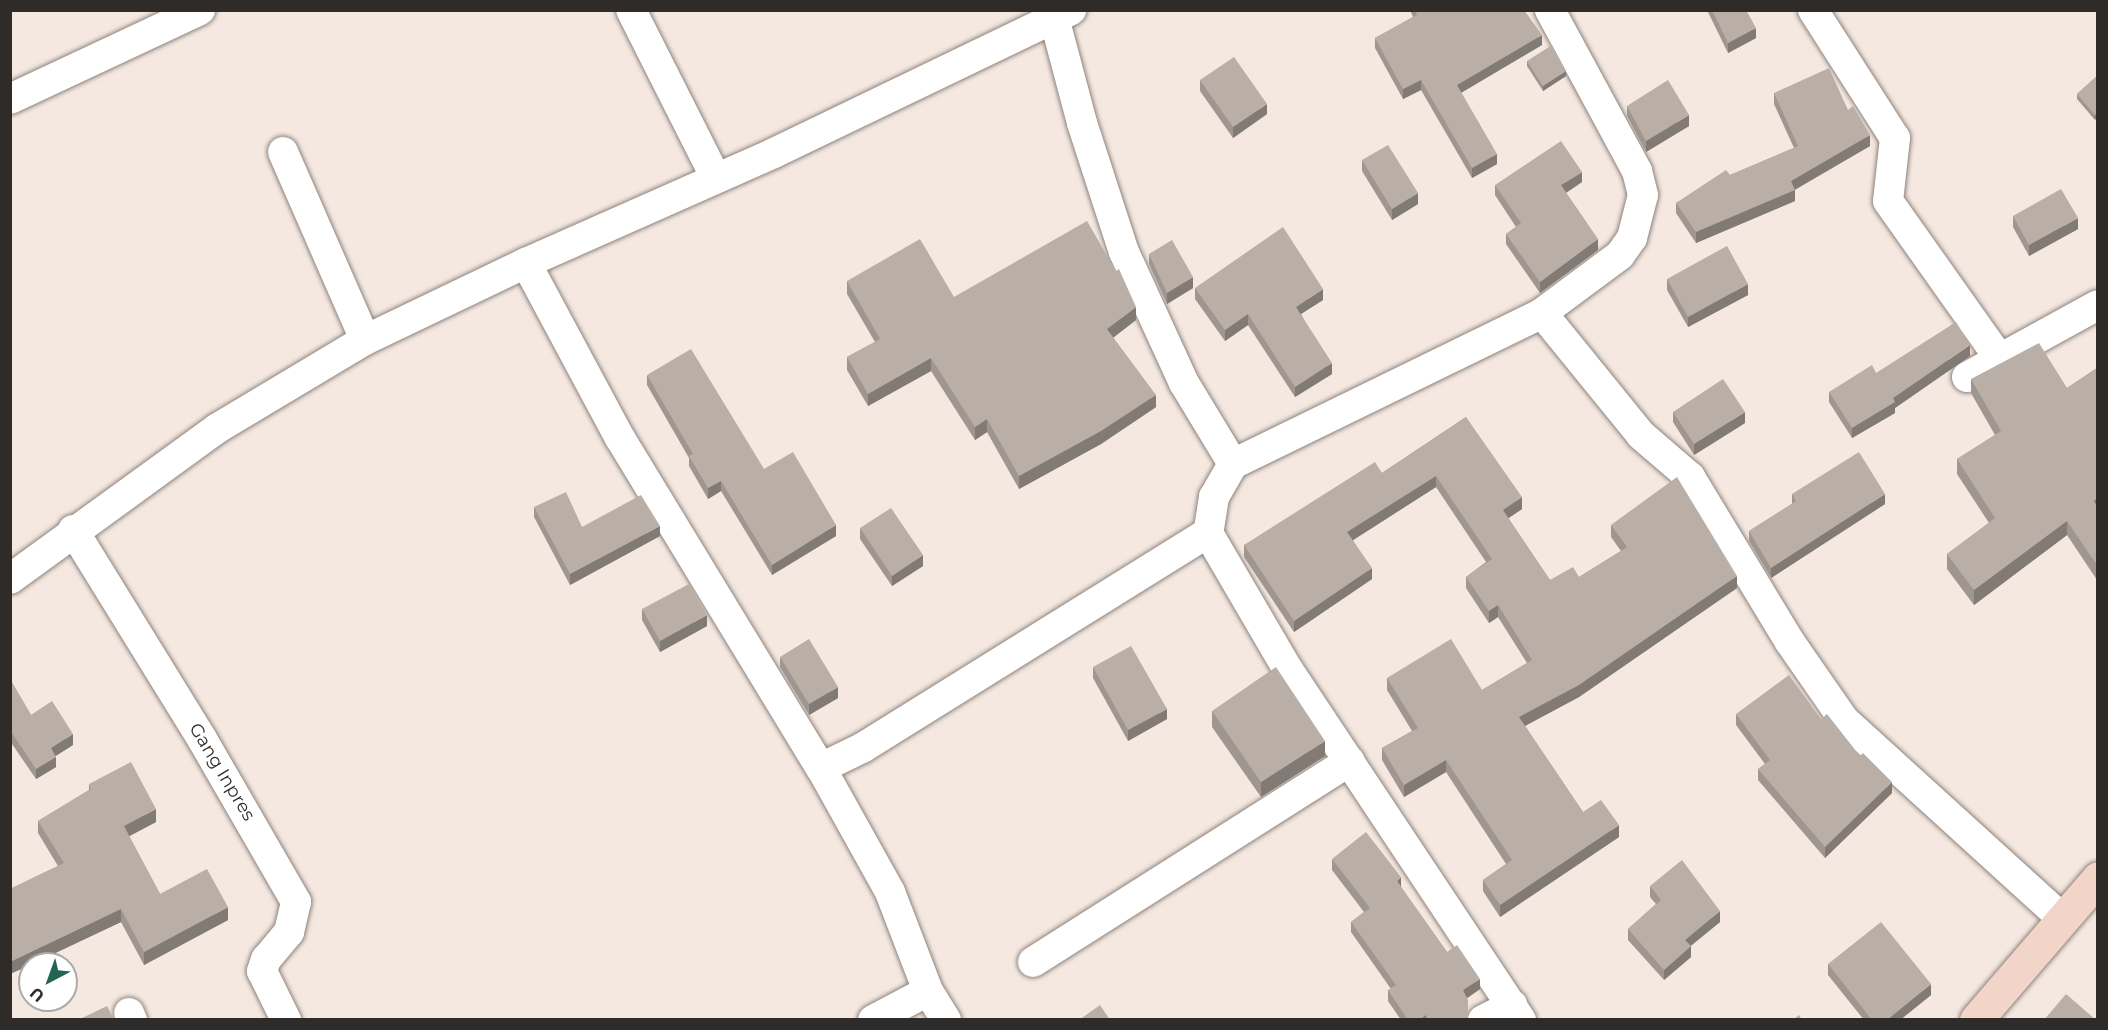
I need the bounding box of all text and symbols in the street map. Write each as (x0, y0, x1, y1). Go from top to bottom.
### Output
street label: Gang Inpres (184, 719, 260, 825)
north arrow (18, 952, 78, 1012)
text: U (26, 983, 48, 1006)

